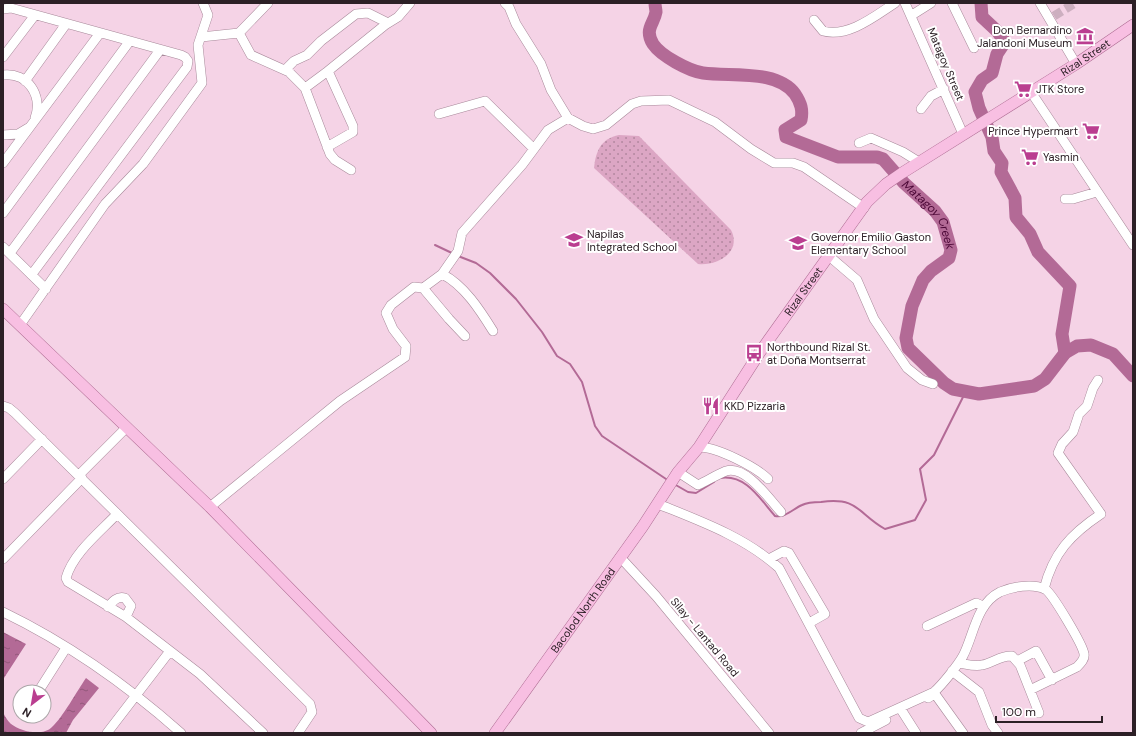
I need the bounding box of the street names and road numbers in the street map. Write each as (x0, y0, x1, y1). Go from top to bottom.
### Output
street label: Matagoy Street (924, 26, 968, 102)
street label: Rizal Street (1058, 36, 1113, 79)
street label: Rizal Street (781, 264, 826, 318)
street label: Bacolod North Road (548, 565, 618, 656)
street label: Silay - Lantad Road (668, 595, 742, 680)

